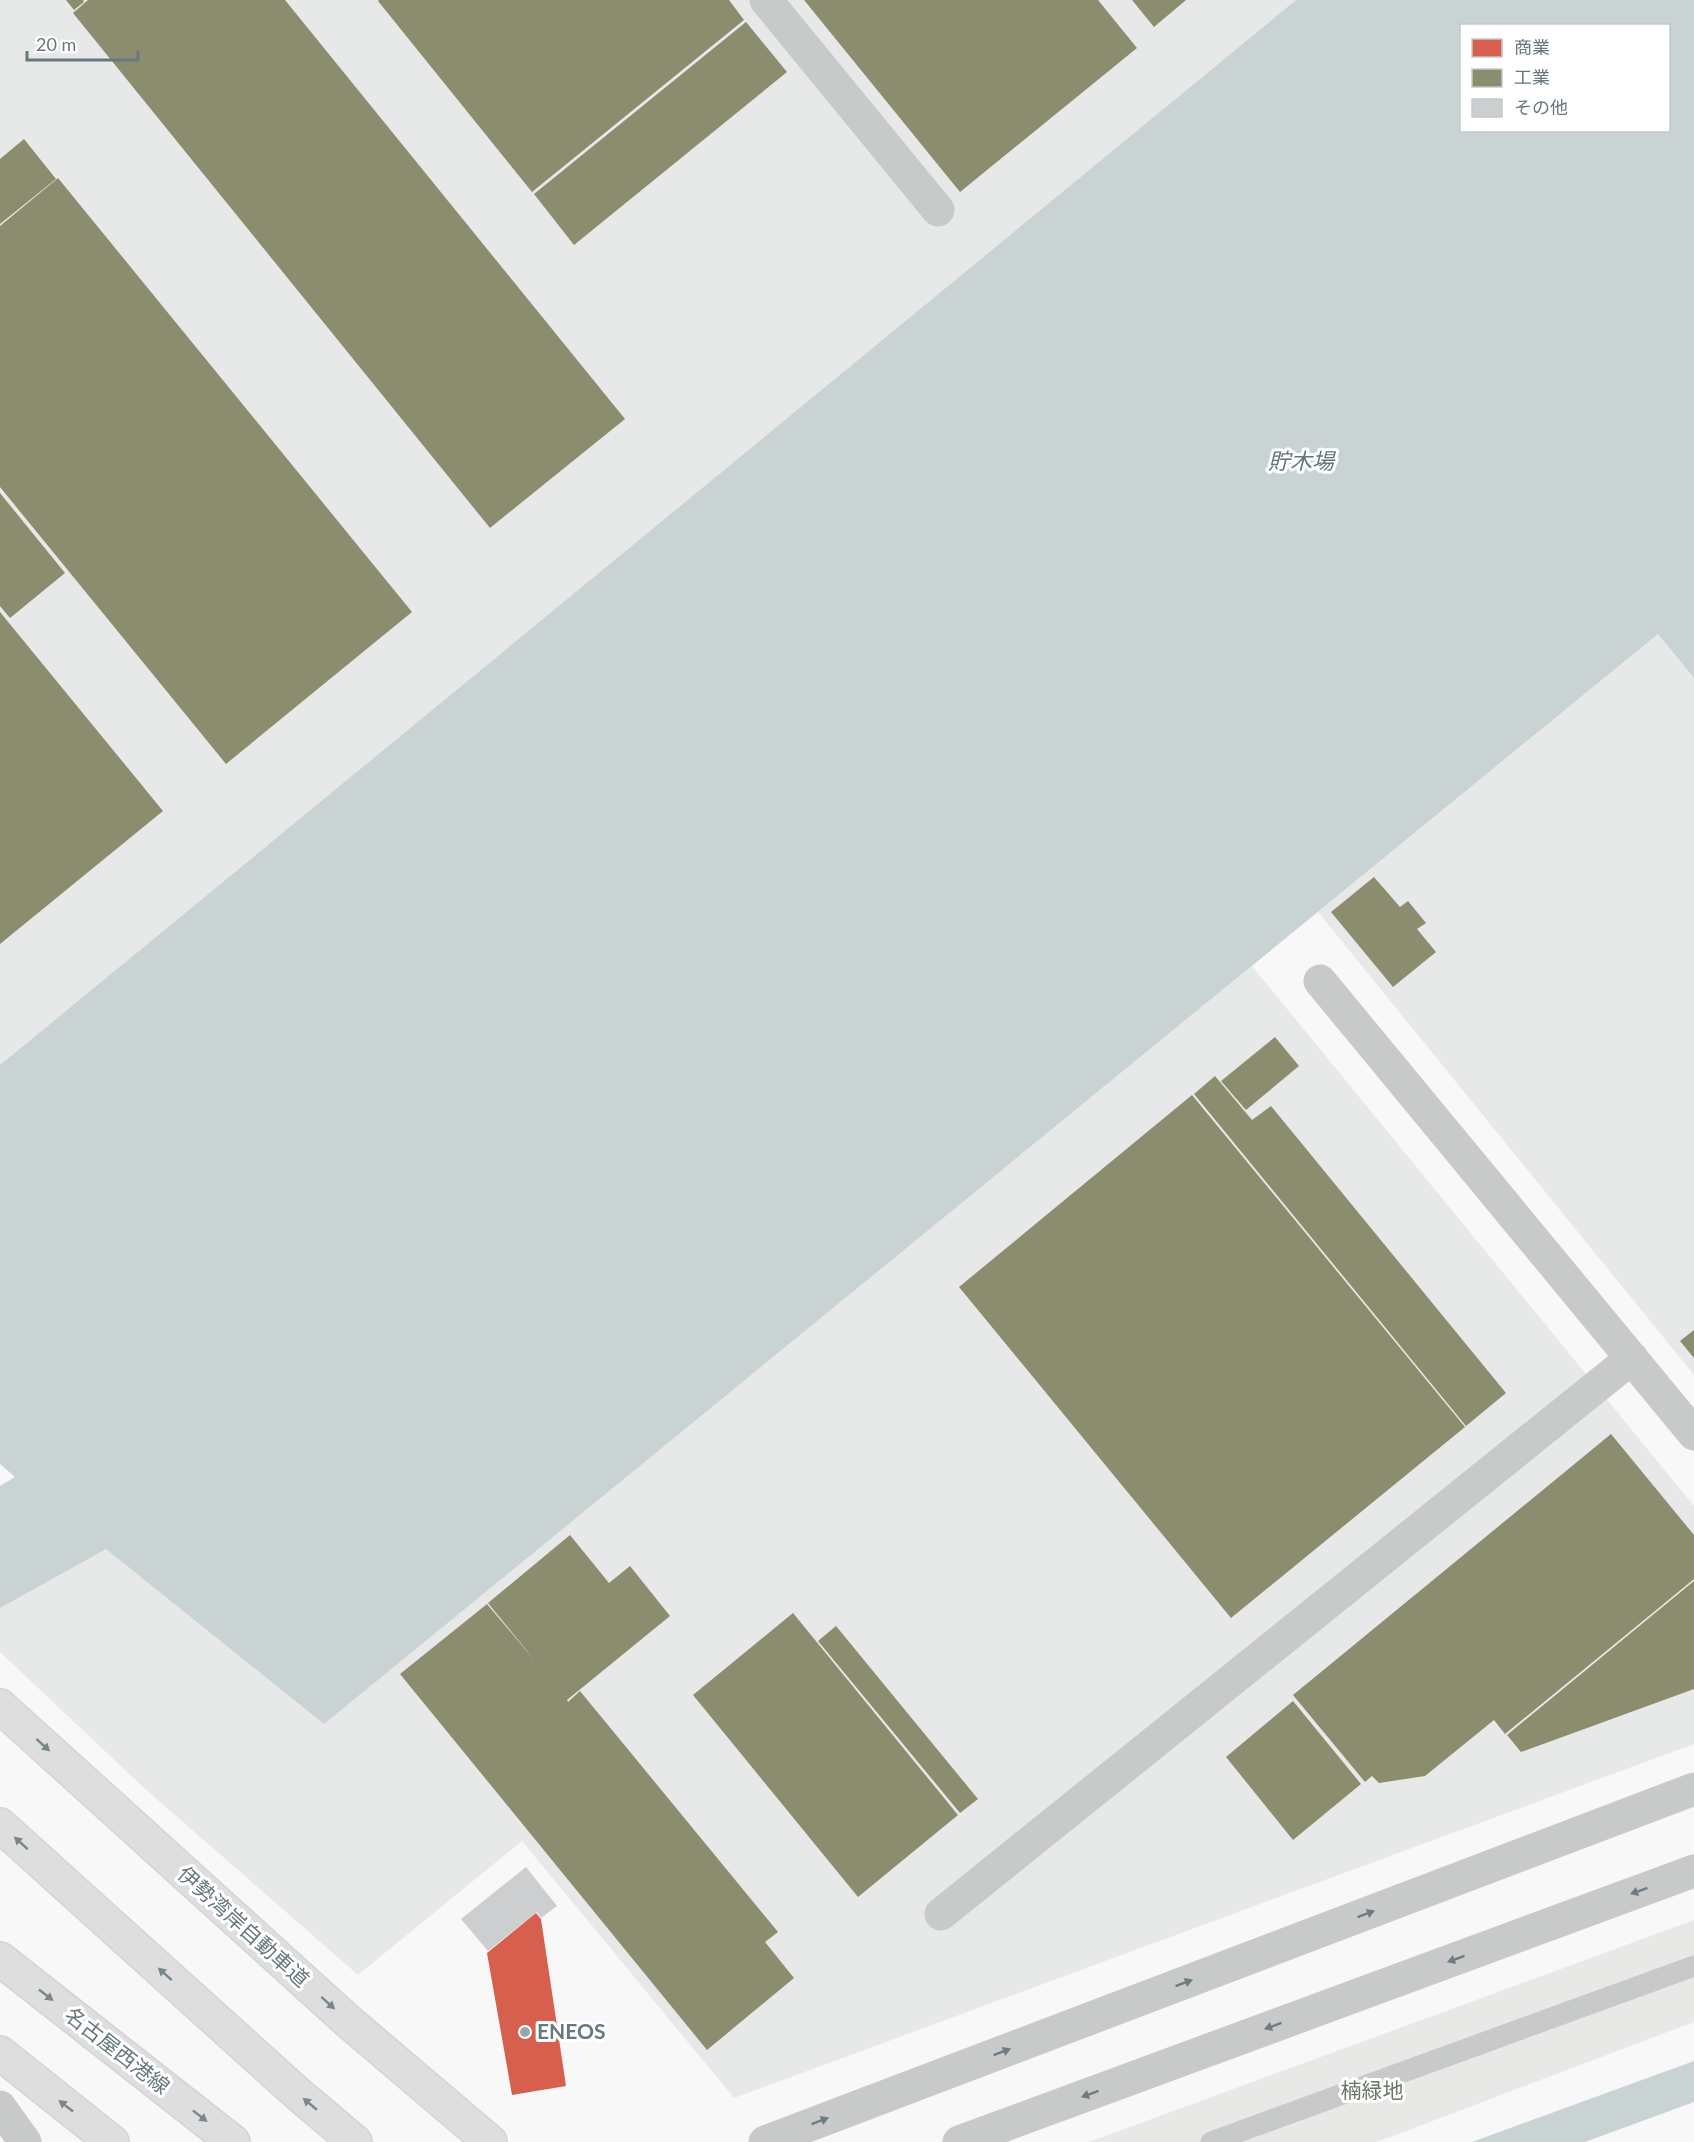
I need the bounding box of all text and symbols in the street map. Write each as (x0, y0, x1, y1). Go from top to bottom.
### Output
scale bar (27, 24, 138, 62)
legend (1460, 24, 1670, 132)
text: 20 m (36, 33, 76, 55)
text: 商業 (1514, 36, 1550, 58)
text: 工業 (1514, 66, 1550, 88)
text: その他 (1514, 96, 1568, 118)
water label: 貯木場 (1268, 447, 1337, 474)
one-way arrow (36, 1738, 51, 1752)
one-way arrow (13, 1836, 28, 1850)
street label: 伊勢湾岸自動車道 (173, 1860, 315, 1991)
one-way arrow (1630, 1887, 1648, 1896)
one-way arrow (1358, 1908, 1376, 1918)
one-way arrow (1447, 1954, 1465, 1964)
one-way arrow (158, 1968, 173, 1981)
one-way arrow (1175, 1978, 1193, 1987)
one-way arrow (38, 1989, 54, 2002)
one-way arrow (320, 1996, 335, 2009)
street label: 名古屋西港線 (61, 2001, 175, 2098)
place label: ENEOS (537, 2018, 606, 2043)
one-way arrow (1264, 2022, 1282, 2032)
marker: ENEOS (518, 2025, 532, 2039)
one-way arrow (993, 2047, 1011, 2056)
park label: 楠緑地 (1341, 2077, 1404, 2102)
one-way arrow (1081, 2089, 1099, 2099)
one-way arrow (302, 2098, 318, 2111)
one-way arrow (59, 2100, 74, 2112)
one-way arrow (192, 2109, 207, 2121)
one-way arrow (811, 2116, 829, 2126)

